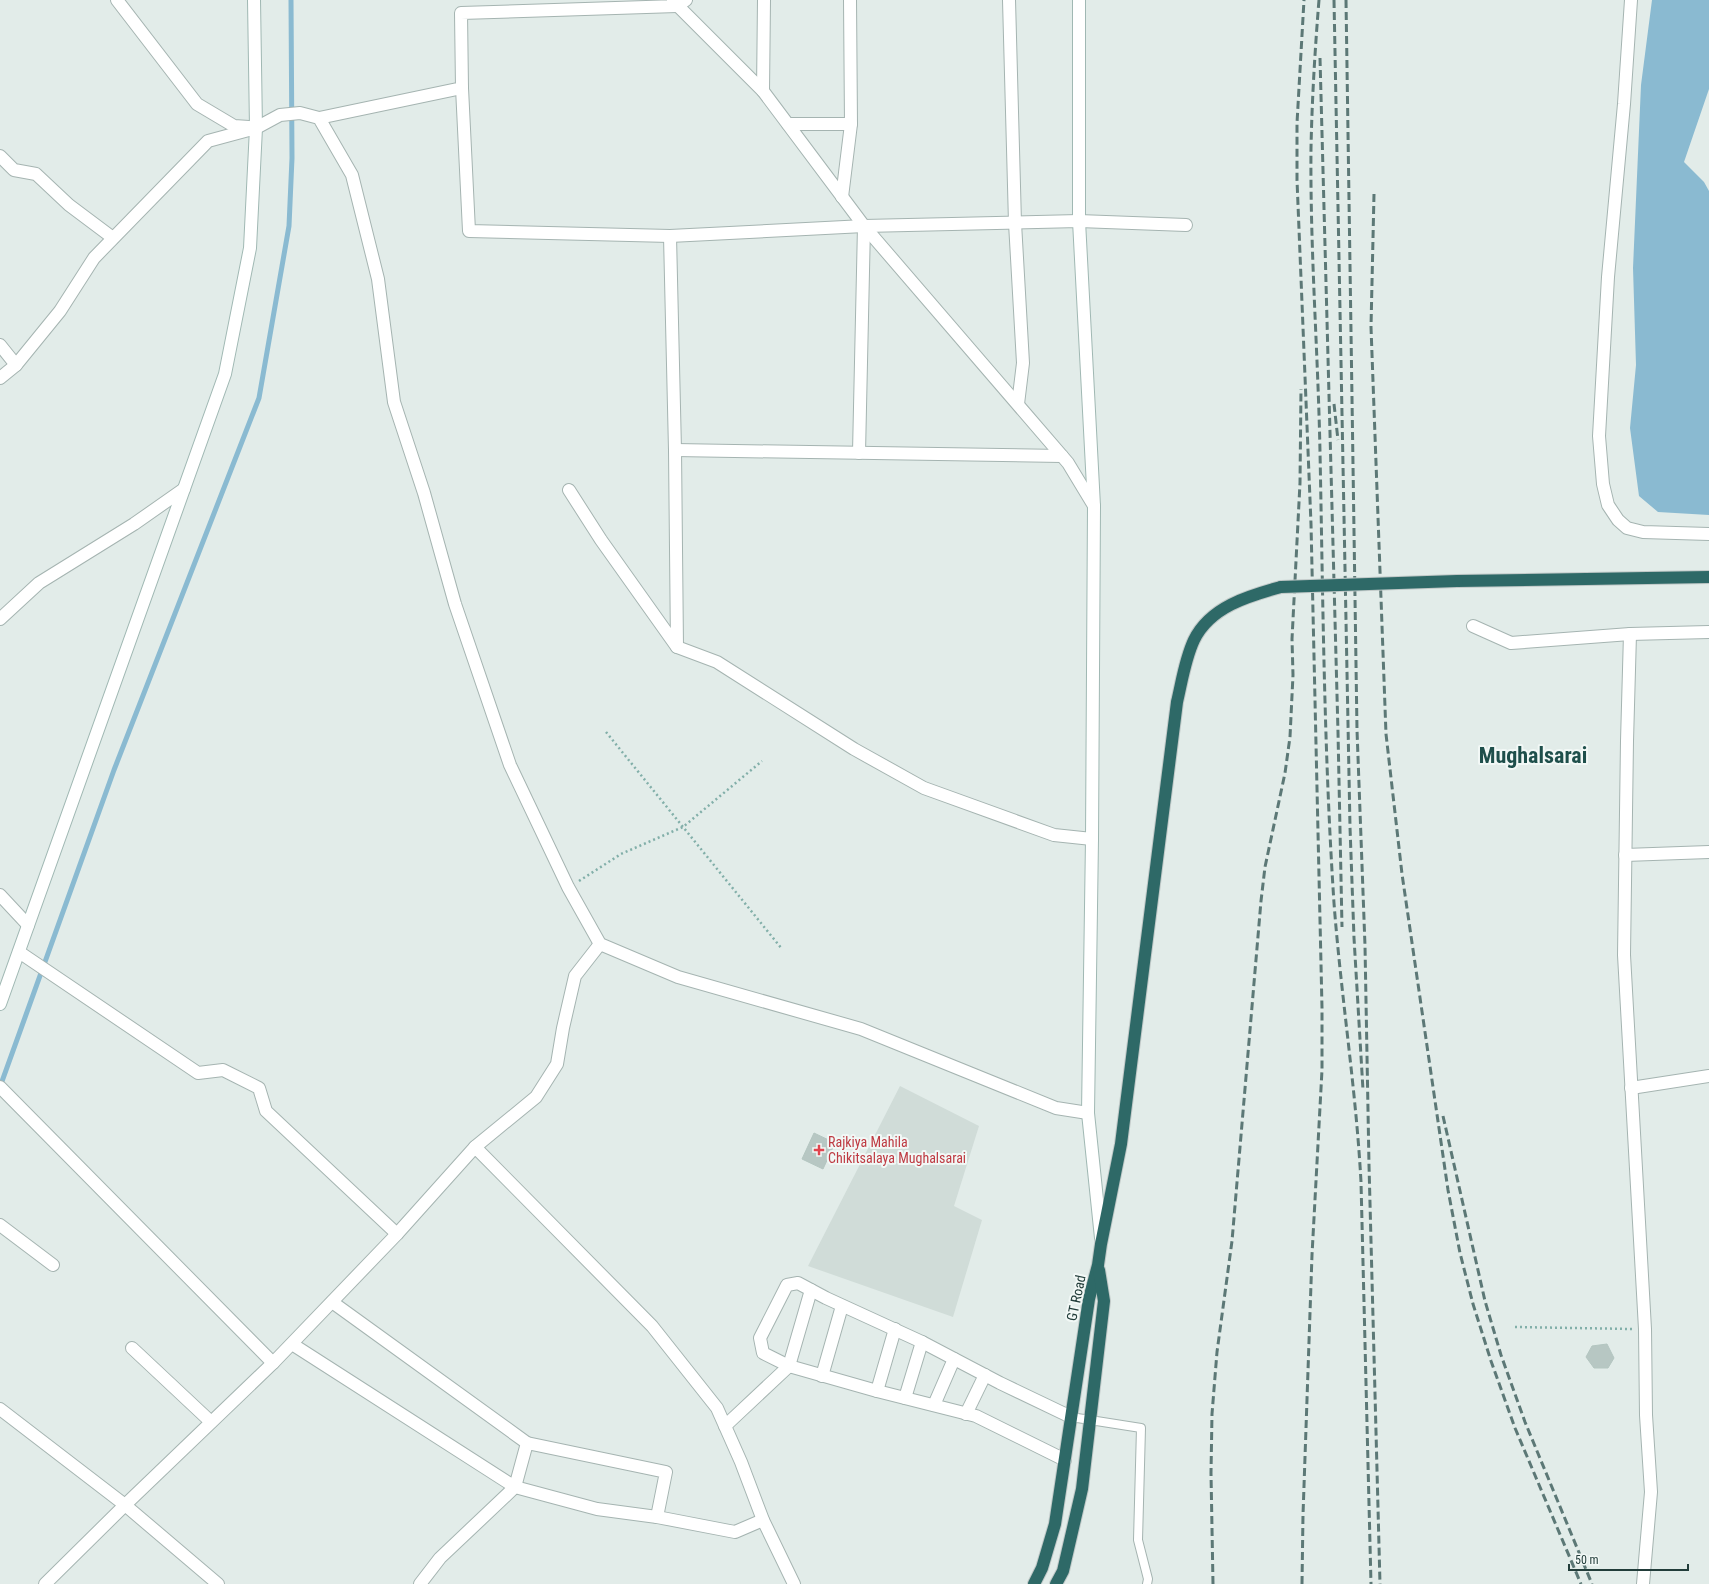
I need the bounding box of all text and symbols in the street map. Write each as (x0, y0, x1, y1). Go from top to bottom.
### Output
district label: Mughalsarai (1479, 743, 1587, 768)
place label: Rajkiya Mahila Chikitsalaya Mughalsarai (828, 1134, 966, 1166)
marker: Rajkiya Mahila Chikitsalaya Mughalsarai (813, 1144, 825, 1156)
street label: GT Road (1063, 1274, 1089, 1322)
scale bar (1569, 1546, 1688, 1572)
text: 50 m (1575, 1553, 1599, 1567)

